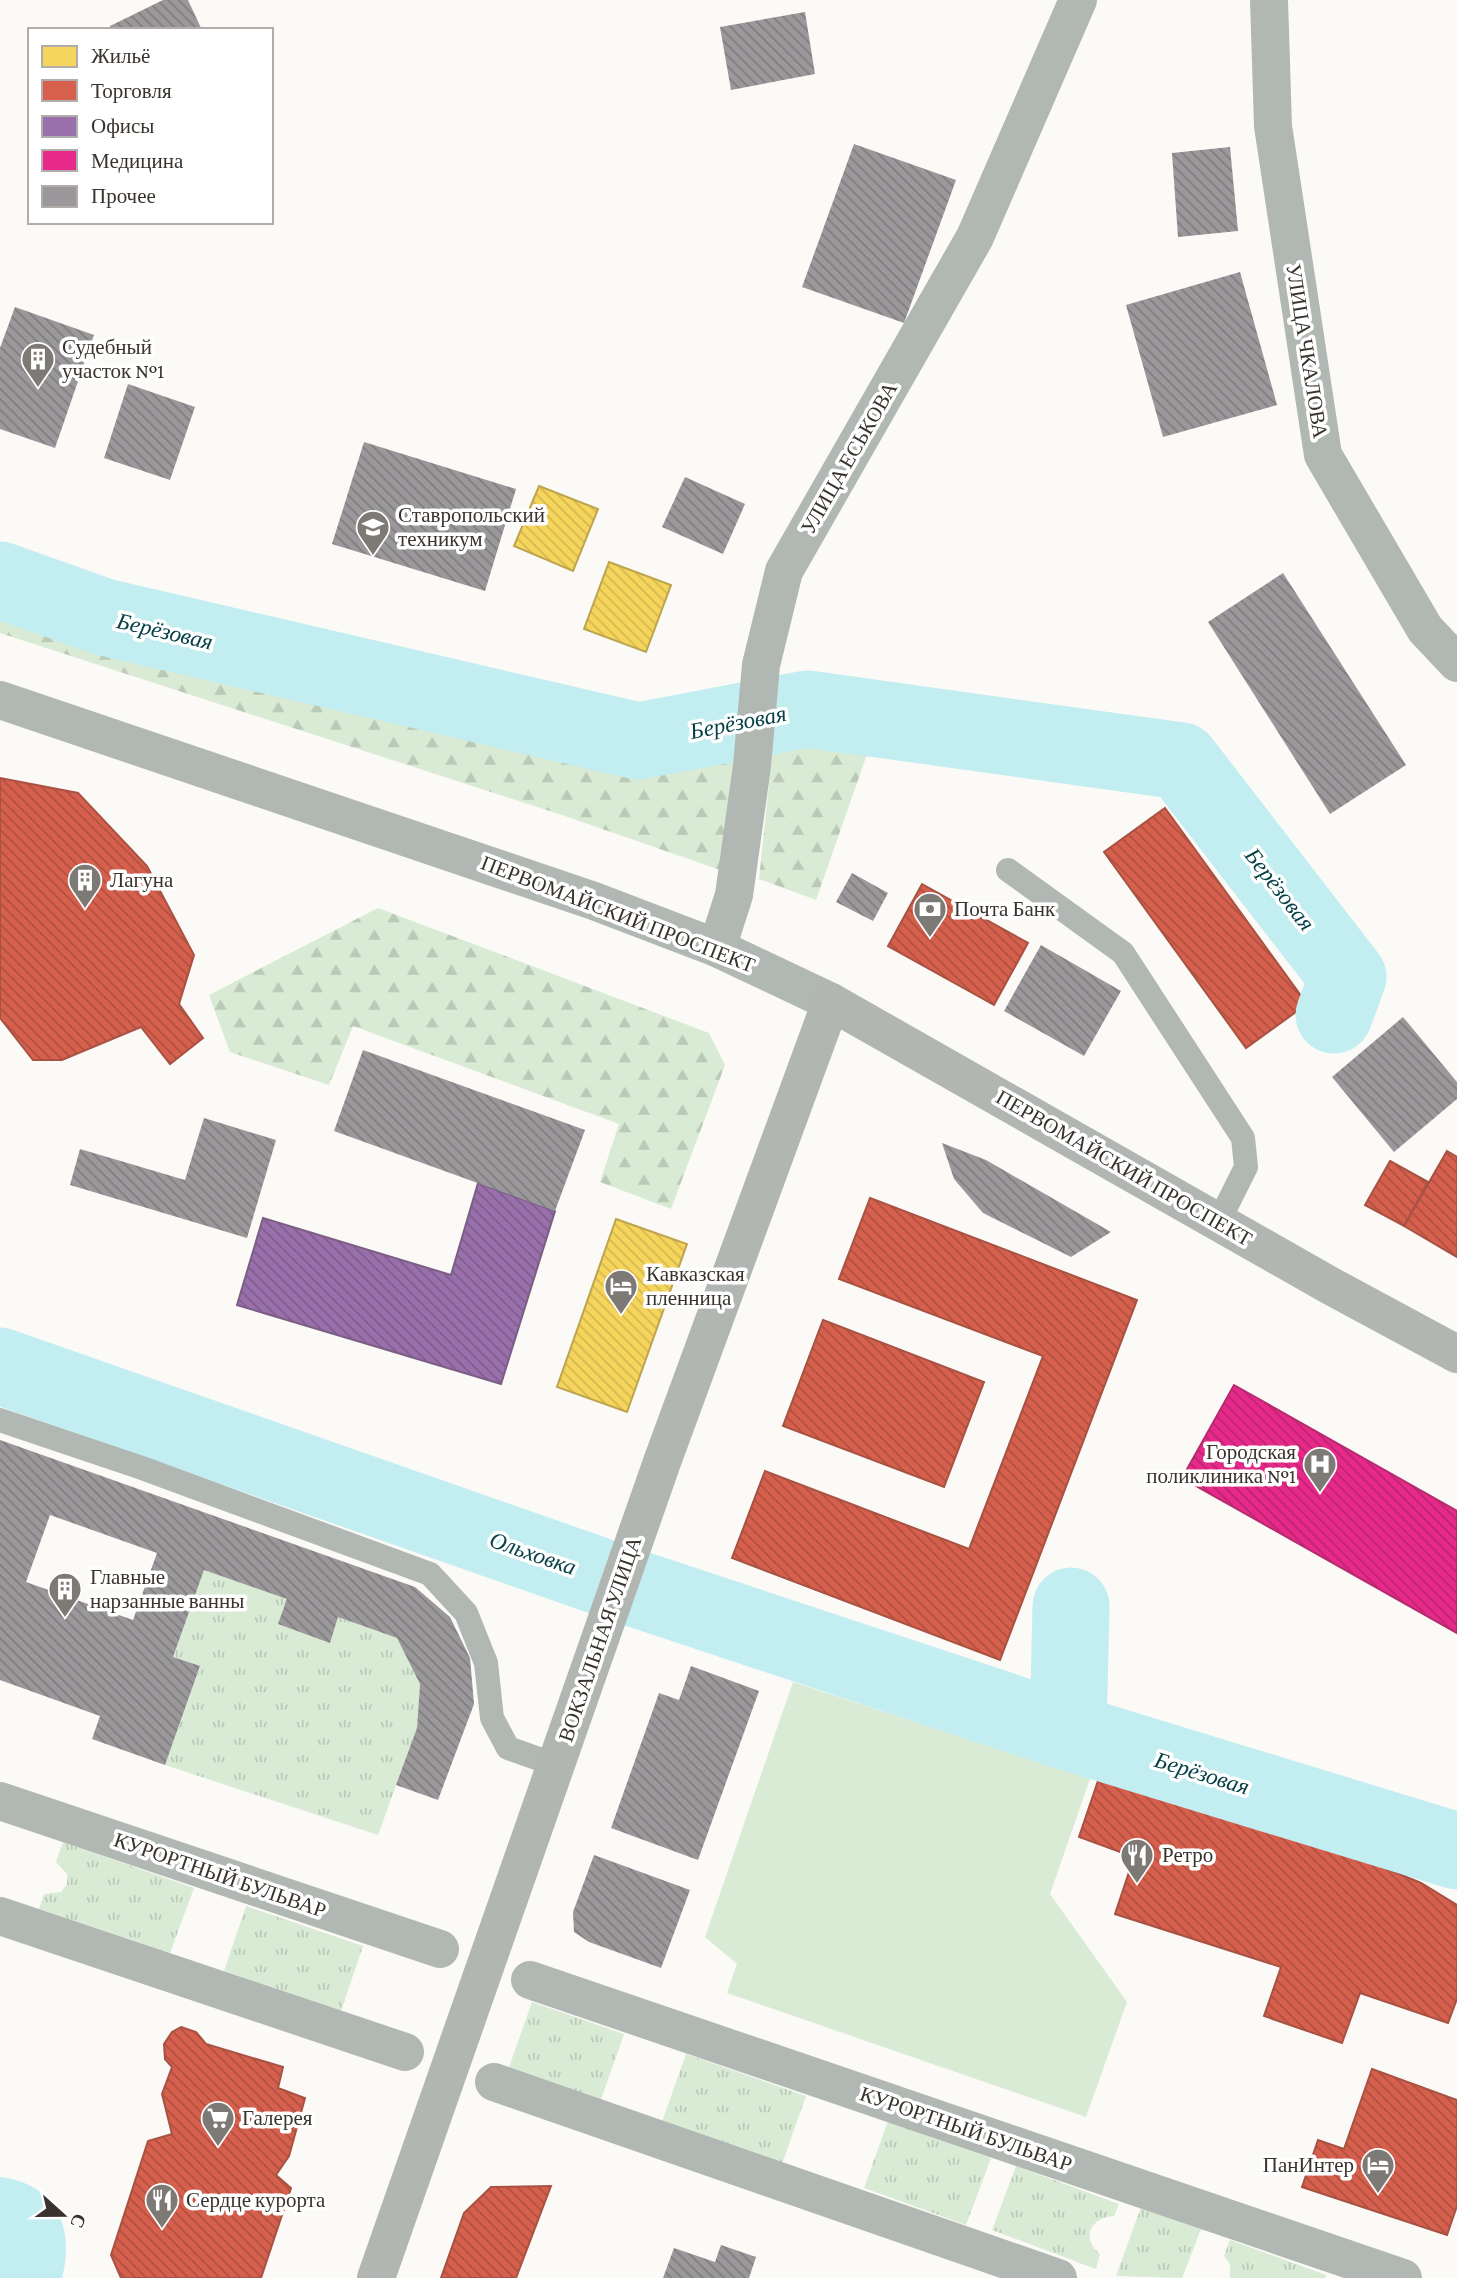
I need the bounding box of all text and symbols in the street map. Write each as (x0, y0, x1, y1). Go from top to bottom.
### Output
legend (28, 28, 273, 224)
text: Жильё (91, 44, 150, 68)
text: Торговля (91, 79, 172, 103)
text: Офисы (91, 114, 154, 138)
text: Медицина (91, 149, 184, 173)
text: Прочее (91, 184, 156, 208)
street label: УЛИЦА ЧКАЛОВА (1281, 262, 1333, 441)
place label: Судебный участок №1 (62, 335, 164, 383)
building icon: Судебный участок №1 (19, 340, 57, 389)
street label: УЛИЦА ЕСЬКОВА (796, 377, 903, 538)
place label: Ставропольский техникум (398, 503, 545, 551)
school or university icon: Ставропольский техникум (354, 508, 392, 557)
water label: Берёзовая (114, 607, 216, 655)
water label: Берёзовая (687, 700, 788, 744)
water label: Берёзовая (1239, 842, 1320, 935)
street label: ПЕРВОМАЙСКИЙ ПРОСПЕКТ (478, 851, 759, 977)
building icon: Лагуна (66, 861, 104, 910)
place label: Лагуна (110, 868, 174, 892)
bank icon: Почта Банк (911, 890, 949, 939)
place label: Почта Банк (954, 897, 1056, 921)
street label: ПЕРВОМАЙСКИЙ ПРОСПЕКТ (992, 1085, 1256, 1251)
place label: Кавказская пленница (646, 1262, 745, 1310)
hotel icon: Кавказская пленница (602, 1267, 640, 1316)
place label: Городская поликлиника №1 (1146, 1440, 1296, 1488)
hospital icon: Городская поликлиника №1 (1301, 1445, 1339, 1494)
water label: Ольховка (486, 1526, 580, 1580)
street label: ВОКЗАЛЬНАЯ УЛИЦА (554, 1532, 647, 1745)
place label: Главные нарзанные ванны (90, 1565, 244, 1613)
building icon: Главные нарзанные ванны (46, 1570, 84, 1619)
water label: Берёзовая (1151, 1746, 1253, 1800)
street label: КУРОРТНЫЙ БУЛЬВАР (111, 1827, 329, 1923)
restaurant icon: Ретро (1118, 1836, 1156, 1885)
place label: Ретро (1162, 1843, 1213, 1867)
street label: КУРОРТНЫЙ БУЛЬВАР (857, 2081, 1075, 2177)
supermarket icon: Галерея (199, 2099, 237, 2148)
place label: Галерея (242, 2106, 313, 2130)
hotel icon: ПанИнтер (1359, 2146, 1397, 2195)
place label: ПанИнтер (1263, 2153, 1354, 2177)
north arrow (28, 2180, 98, 2250)
restaurant icon: Сердце курорта (143, 2181, 181, 2230)
place label: Сердце курорта (186, 2188, 326, 2212)
text: С (66, 2211, 91, 2231)

